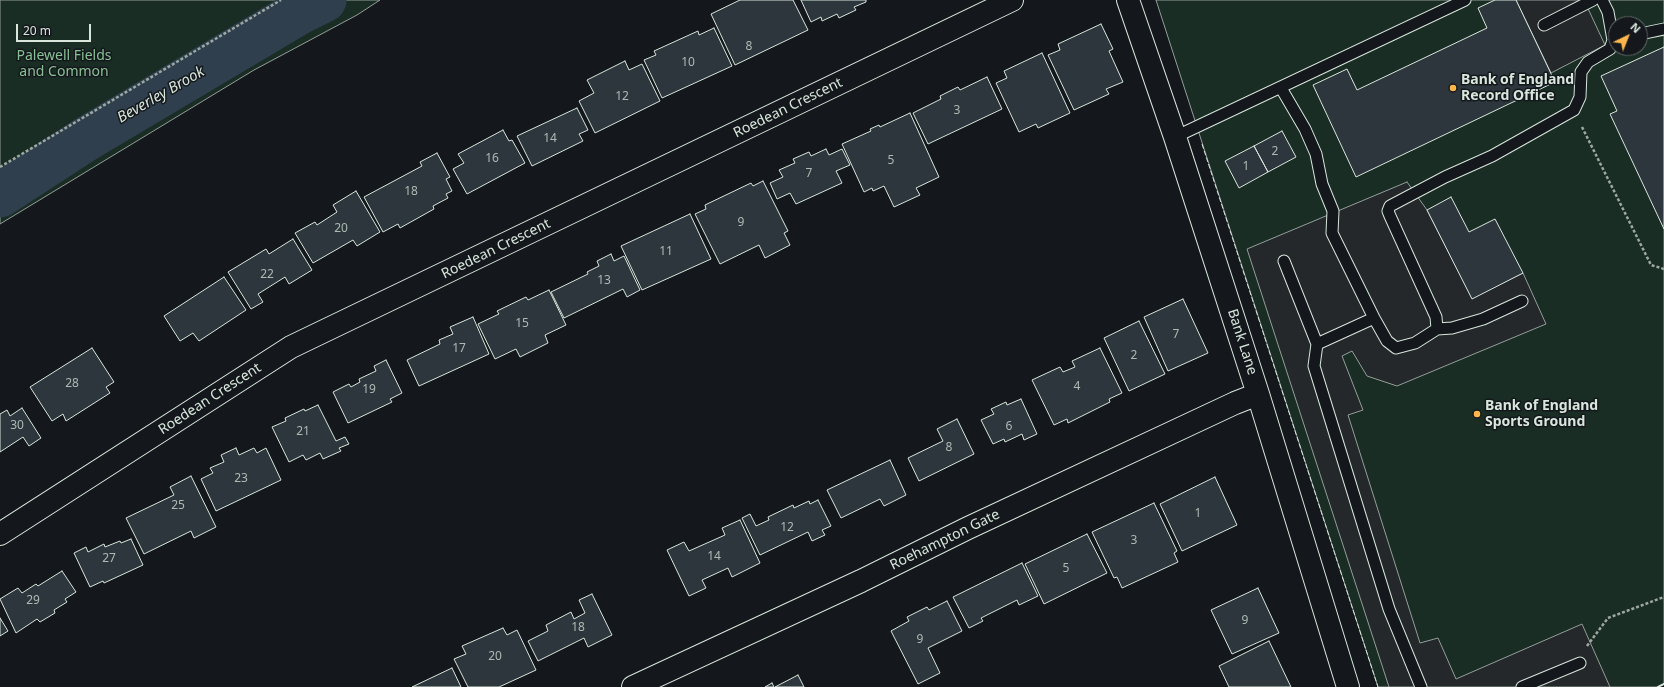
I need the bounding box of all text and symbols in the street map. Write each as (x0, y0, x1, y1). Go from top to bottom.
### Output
scale bar (18, 16, 93, 42)
north arrow (1608, 16, 1648, 56)
text: N (1627, 19, 1644, 36)
text: 20 m (23, 22, 51, 39)
house number: 8 (746, 40, 752, 54)
park label: Palewell Fields and Common (16, 48, 112, 80)
house number: 10 (681, 56, 695, 70)
water label: Beverley Brook (114, 63, 208, 127)
place label: Bank of England Record Office (1461, 72, 1574, 104)
street label: Roedean Crescent (731, 74, 845, 142)
marker: Bank of England Record Office (1448, 83, 1458, 93)
house number: 12 (615, 90, 629, 104)
house number: 3 (954, 104, 960, 118)
house number: 14 (543, 132, 557, 146)
house number: 2 (1272, 145, 1278, 159)
house number: 16 (485, 152, 499, 166)
house number: 5 (888, 154, 894, 168)
house number: 1 (1243, 160, 1249, 174)
house number: 7 (806, 167, 812, 181)
house number: 18 (404, 185, 418, 199)
street label: Roedean Crescent (439, 215, 553, 283)
house number: 9 (738, 216, 744, 230)
house number: 20 (334, 222, 348, 236)
house number: 11 (659, 245, 673, 259)
house number: 22 (260, 268, 274, 282)
house number: 13 (597, 274, 611, 288)
street label: Bank Lane (1223, 307, 1261, 377)
house number: 15 (515, 317, 529, 331)
house number: 7 (1173, 328, 1179, 342)
house number: 17 (452, 342, 466, 356)
house number: 2 (1131, 349, 1137, 363)
street label: Roedean Crescent (156, 360, 264, 438)
house number: 28 (65, 377, 79, 391)
house number: 4 (1074, 380, 1080, 394)
house number: 19 (362, 383, 376, 397)
place label: Bank of England Sports Ground (1485, 398, 1598, 430)
marker: Bank of England Sports Ground (1472, 409, 1482, 419)
house number: 30 (10, 419, 24, 433)
house number: 6 (1006, 420, 1012, 434)
house number: 21 (296, 425, 310, 439)
house number: 8 (946, 441, 952, 455)
house number: 23 (234, 472, 248, 486)
house number: 25 (171, 499, 185, 513)
street label: Roehampton Gate (887, 506, 1003, 574)
house number: 1 (1195, 507, 1201, 521)
house number: 12 (780, 521, 794, 535)
house number: 3 (1131, 534, 1137, 548)
house number: 14 (707, 550, 721, 564)
house number: 27 (102, 552, 116, 566)
house number: 5 (1063, 562, 1069, 576)
house number: 29 (26, 594, 40, 608)
house number: 9 (1242, 614, 1248, 628)
house number: 18 (571, 621, 585, 635)
house number: 9 (917, 633, 923, 647)
house number: 20 (488, 650, 502, 664)

